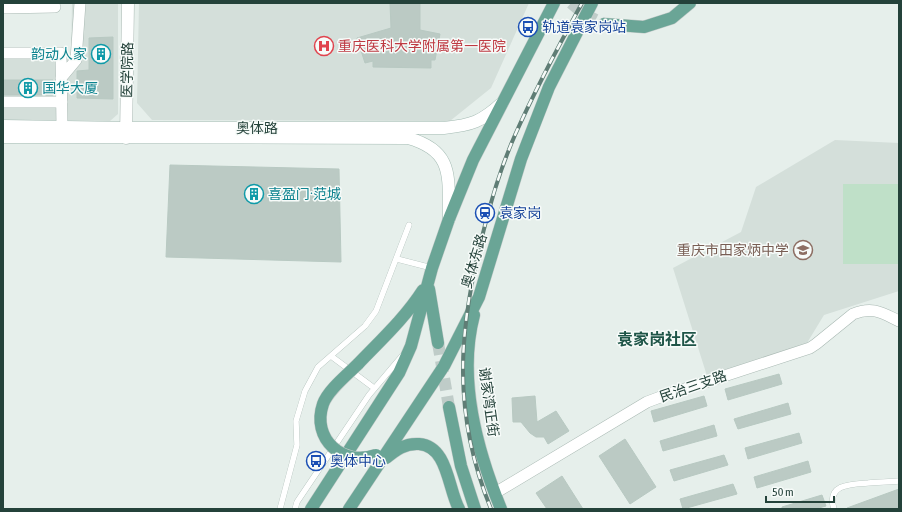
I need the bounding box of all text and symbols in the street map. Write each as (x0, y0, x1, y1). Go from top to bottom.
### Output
bus stop icon: 轨道袁家岗站 (517, 16, 539, 38)
place label: 轨道袁家岗站 (542, 19, 626, 35)
hospital icon: 重庆医科大学附属第一医院 (313, 35, 335, 57)
place label: 重庆医科大学附属第一医院 (338, 38, 506, 54)
street label: 医学院路 (119, 42, 135, 98)
building icon: 韵动人家 (90, 43, 112, 65)
place label: 韵动人家 (31, 46, 87, 62)
building icon: 国华大厦 (17, 77, 39, 99)
place label: 国华大厦 (42, 80, 98, 96)
street label: 奥体路 (236, 120, 278, 136)
building icon: 喜盈门·范城 (243, 183, 265, 205)
place label: 喜盈门·范城 (268, 186, 341, 202)
station icon: 袁家岗 (474, 202, 496, 224)
place label: 袁家岗 (499, 205, 541, 221)
street label: 奥体东路 (458, 232, 490, 290)
school or university icon: 重庆市田家炳中学 (792, 239, 814, 261)
place label: 重庆市田家炳中学 (677, 242, 789, 258)
district label: 袁家岗社区 (617, 330, 697, 348)
street label: 谢家湾正街 (476, 366, 502, 438)
street label: 民治三支路 (657, 367, 729, 405)
bus stop icon: 奥体中心 (305, 450, 327, 472)
place label: 奥体中心 (330, 453, 386, 469)
scale bar (766, 478, 834, 504)
text: 50 m (772, 485, 794, 499)

